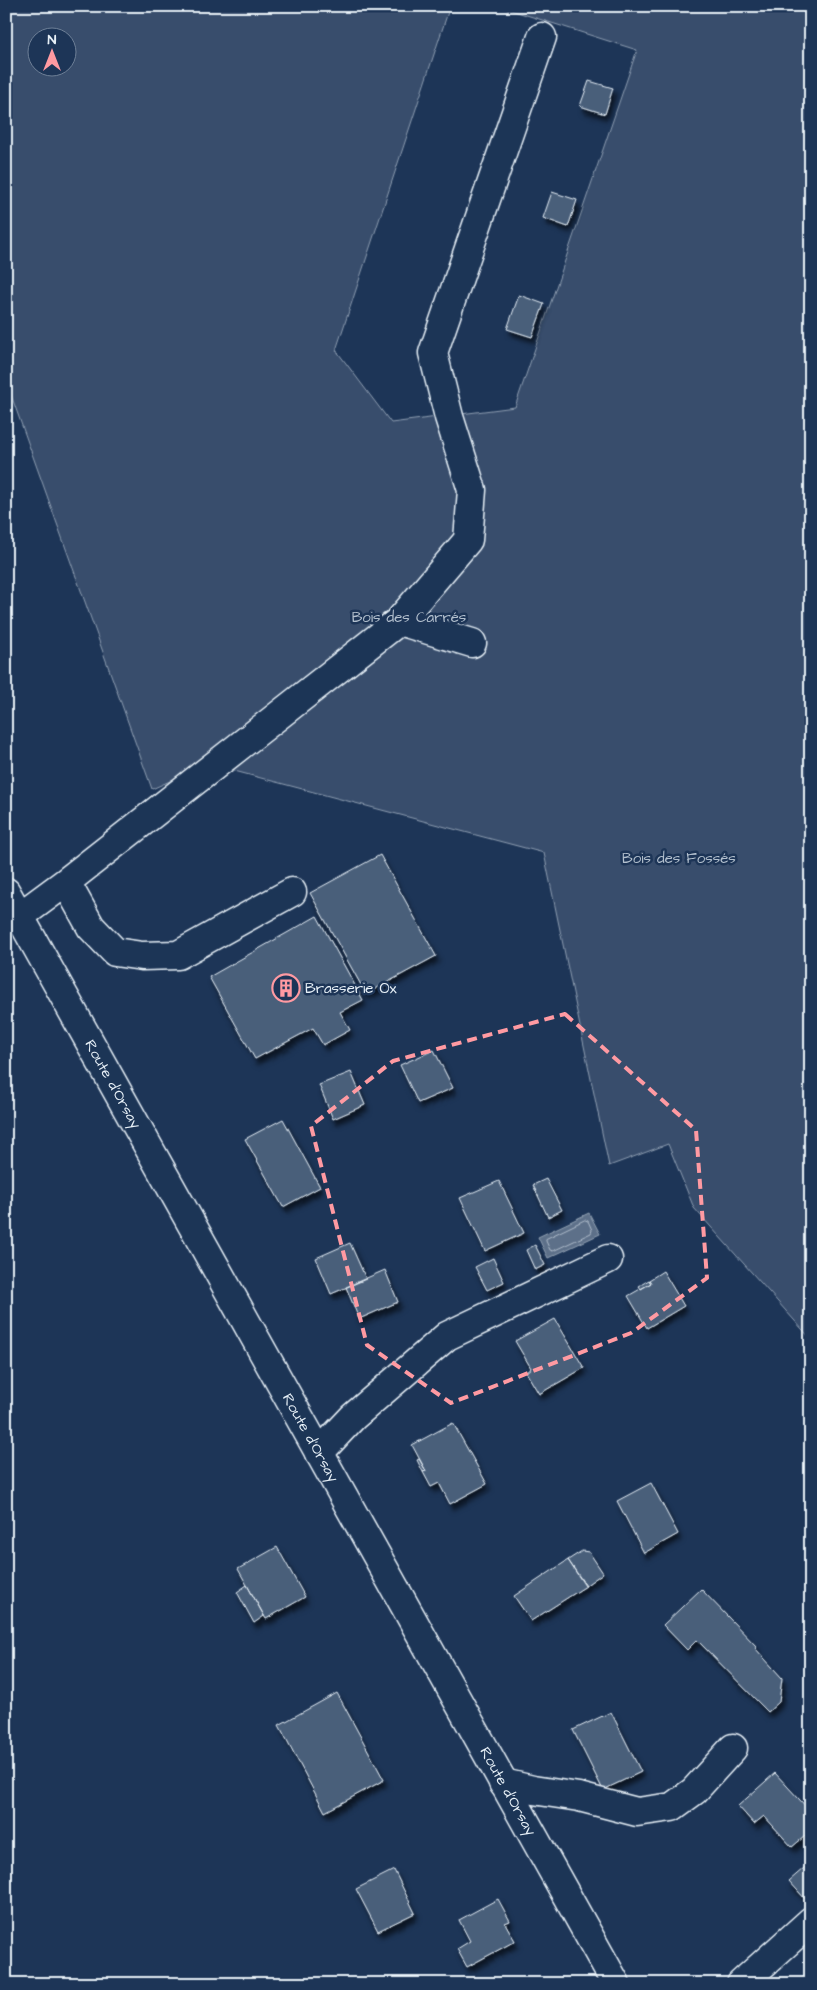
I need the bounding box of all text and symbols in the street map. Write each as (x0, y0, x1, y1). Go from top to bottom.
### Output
north arrow (28, 28, 78, 78)
text: N (48, 30, 57, 50)
park label: Bois des Carrés (352, 607, 467, 628)
park label: Bois des Fossés (622, 848, 736, 869)
building icon: Brasserie Ox (271, 973, 301, 1003)
place label: Brasserie Ox (305, 978, 397, 999)
street label: Route d'Orsay (80, 1036, 146, 1133)
street label: Route d'Orsay (277, 1390, 344, 1487)
street label: Route d'Orsay (475, 1743, 541, 1840)

